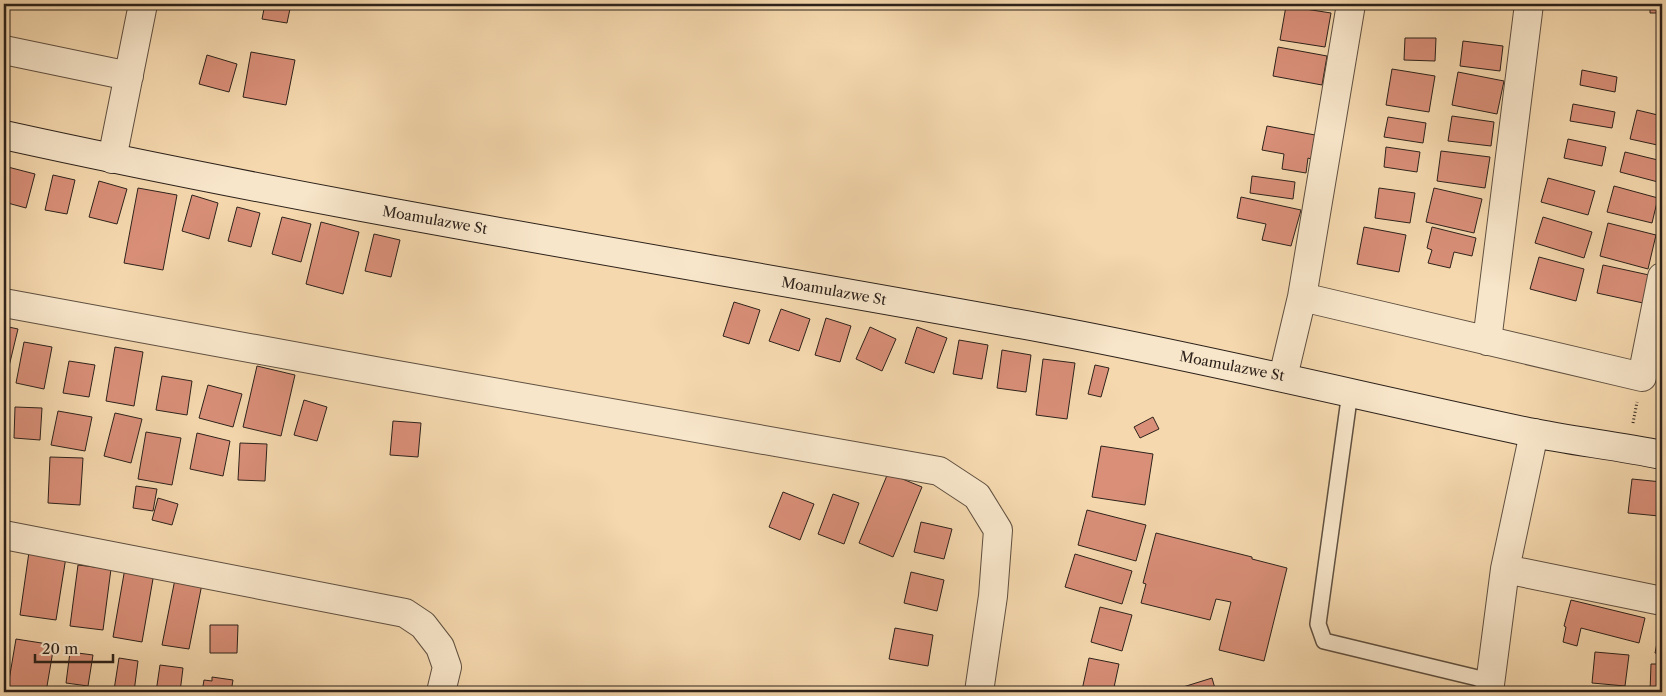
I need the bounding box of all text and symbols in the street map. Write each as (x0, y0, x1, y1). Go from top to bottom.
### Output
street label: Moamulazwe St (381, 202, 489, 238)
street label: Moamulazwe St (780, 273, 888, 309)
street label: Moamulazwe St (1178, 347, 1286, 385)
scale bar (35, 631, 112, 663)
text: 20 m (42, 639, 78, 658)

